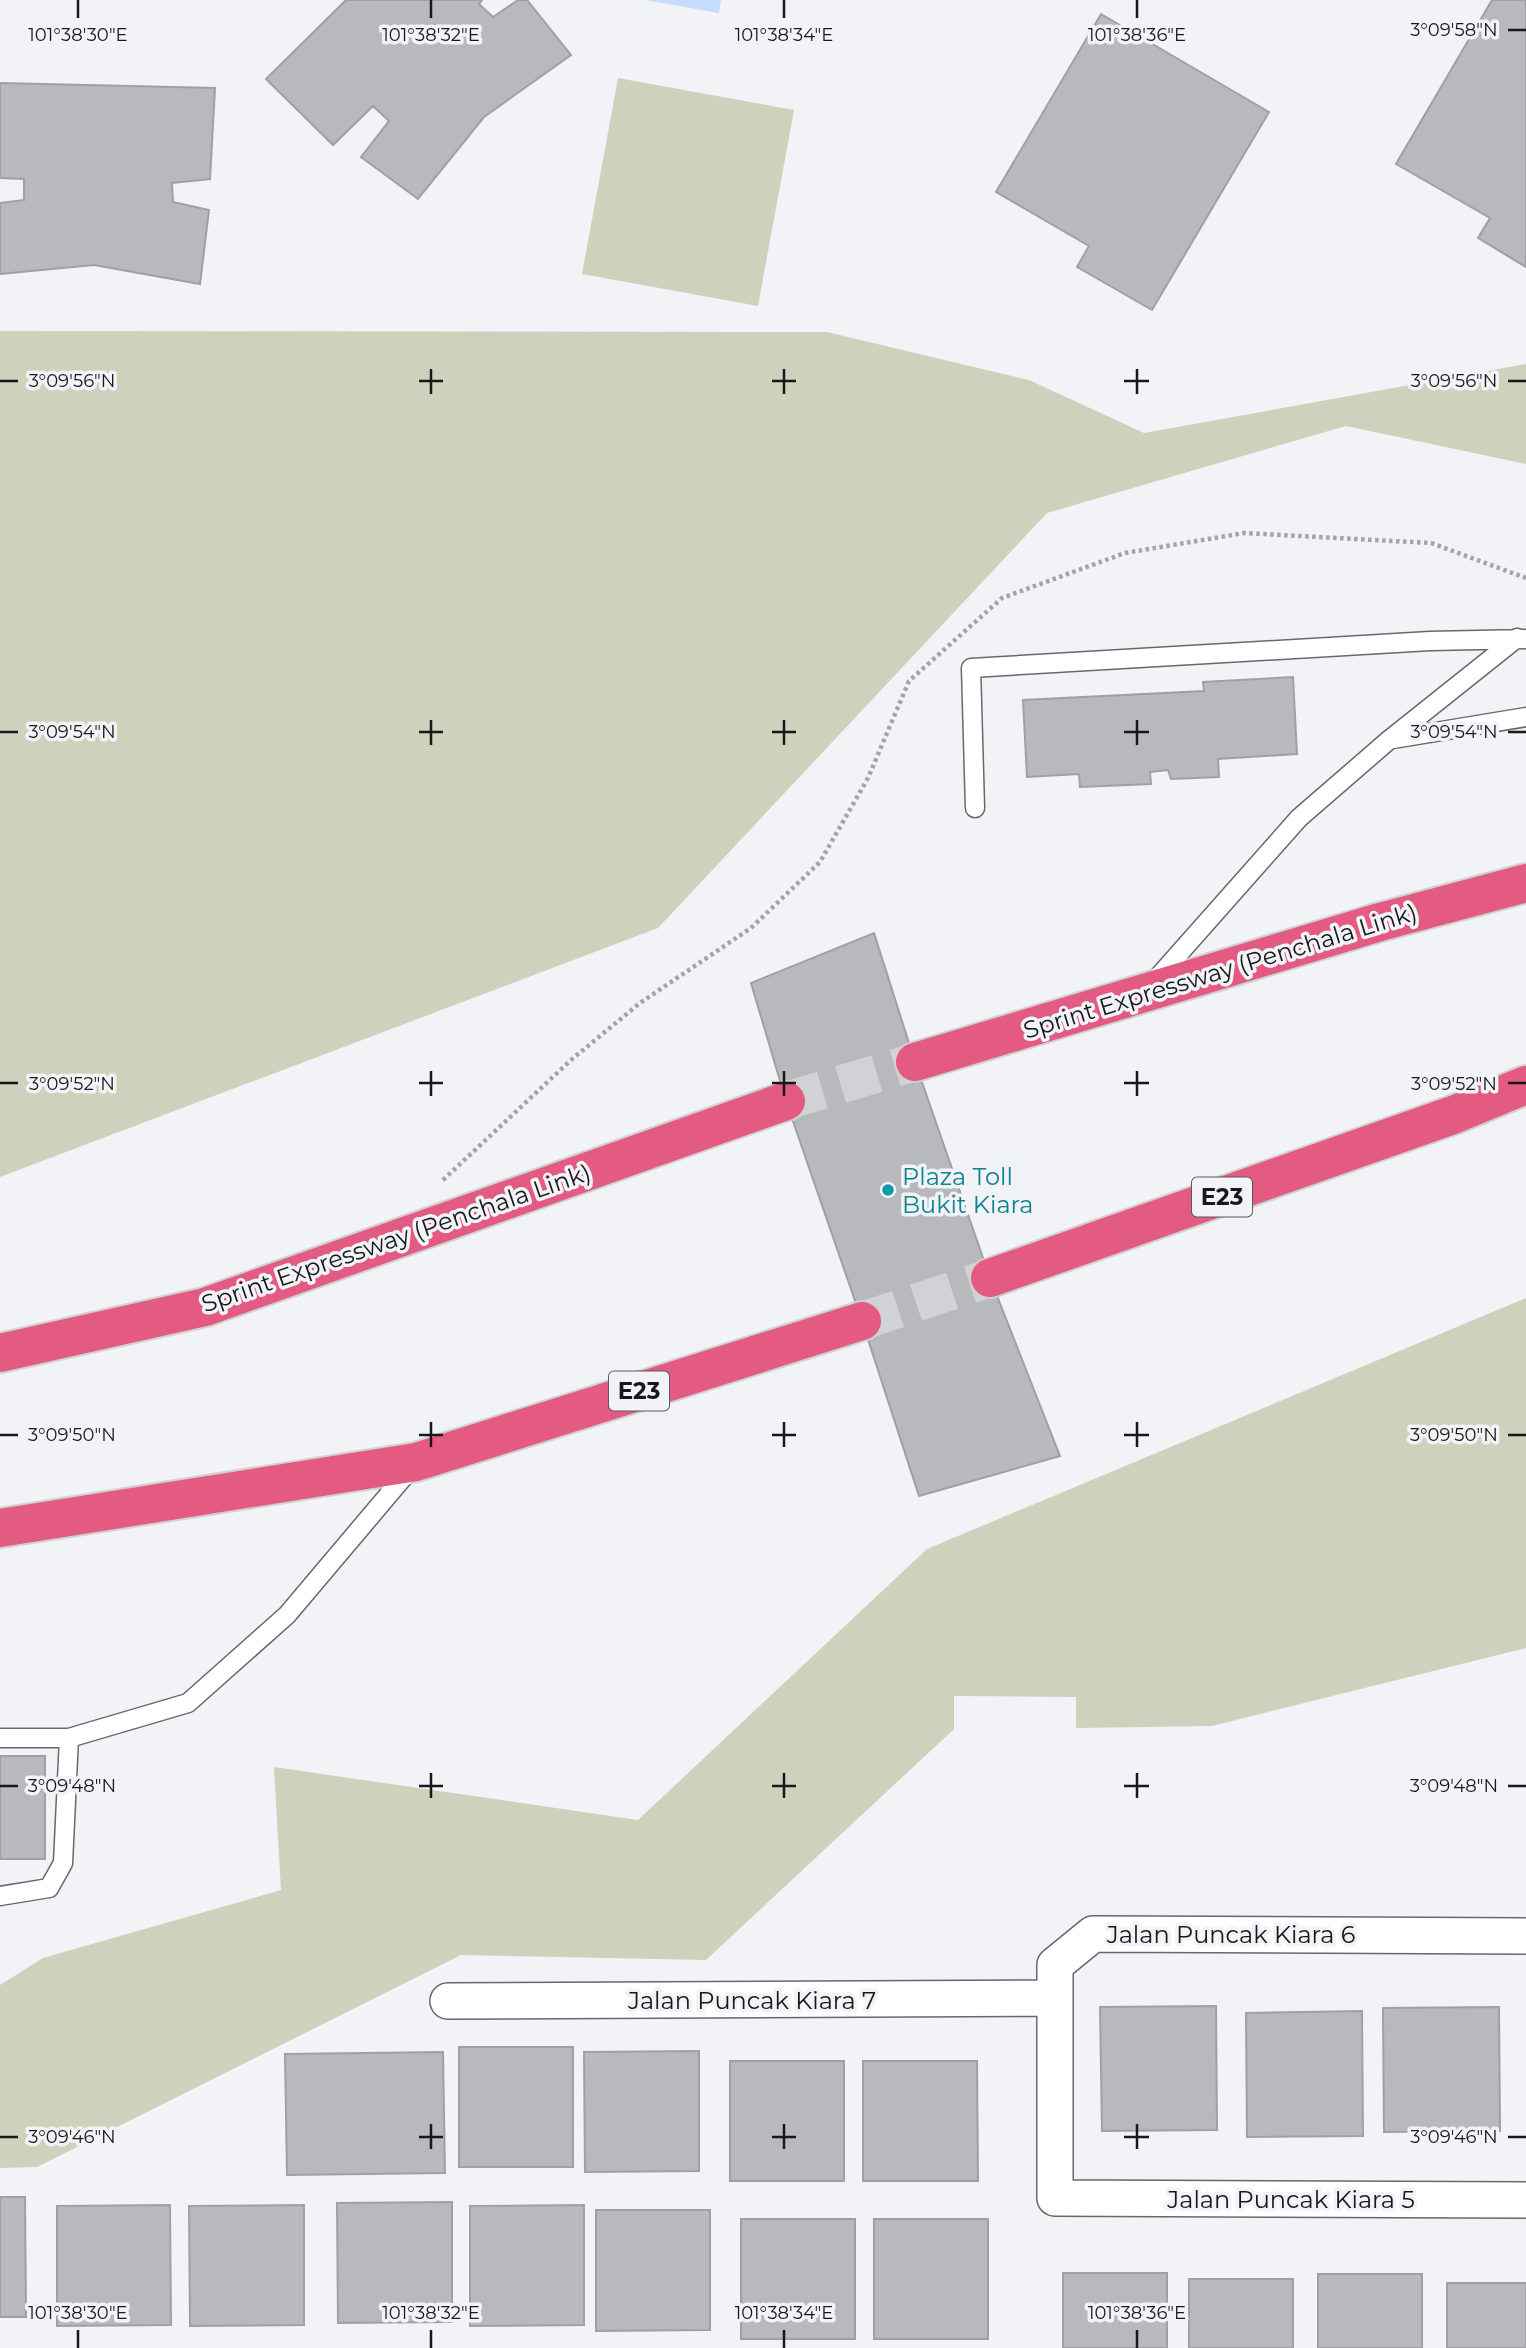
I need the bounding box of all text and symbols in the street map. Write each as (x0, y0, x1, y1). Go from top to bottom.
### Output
text: 3°09'58"N (1410, 19, 1498, 41)
text: 101°38'30"E (28, 24, 128, 46)
text: 101°38'32"E (382, 24, 480, 46)
text: 101°38'34"E (735, 24, 833, 46)
text: 101°38'36"E (1088, 24, 1186, 46)
text: 3°09'56"N (29, 370, 115, 392)
text: 3°09'56"N (1411, 370, 1497, 392)
text: 3°09'54"N (28, 721, 116, 743)
text: 3°09'54"N (1410, 721, 1498, 743)
street label: Sprint Expressway (Penchala Link) (1020, 897, 1420, 1045)
text: 3°09'52"N (29, 1073, 115, 1095)
text: 3°09'52"N (1411, 1073, 1497, 1095)
street label: Sprint Expressway (Penchala Link) (198, 1158, 594, 1318)
place label: Plaza Toll Bukit Kiara (902, 1162, 1033, 1219)
road number: E23 (1192, 1178, 1252, 1216)
marker: Plaza Toll Bukit Kiara (880, 1182, 896, 1198)
road number: E23 (609, 1372, 669, 1410)
text: 3°09'50"N (28, 1424, 116, 1446)
text: 3°09'50"N (1410, 1424, 1498, 1446)
text: 3°09'48"N (28, 1775, 116, 1797)
text: 3°09'48"N (1410, 1775, 1498, 1797)
street label: Jalan Puncak Kiara 6 (1106, 1920, 1355, 1949)
street label: Jalan Puncak Kiara 7 (627, 1986, 876, 2015)
text: 3°09'46"N (28, 2126, 116, 2148)
text: 3°09'46"N (1410, 2126, 1498, 2148)
street label: Jalan Puncak Kiara 5 (1166, 2185, 1415, 2214)
text: 101°38'30"E (28, 2302, 128, 2324)
text: 101°38'32"E (382, 2302, 480, 2324)
text: 101°38'34"E (735, 2302, 833, 2324)
text: 101°38'36"E (1088, 2302, 1186, 2324)

